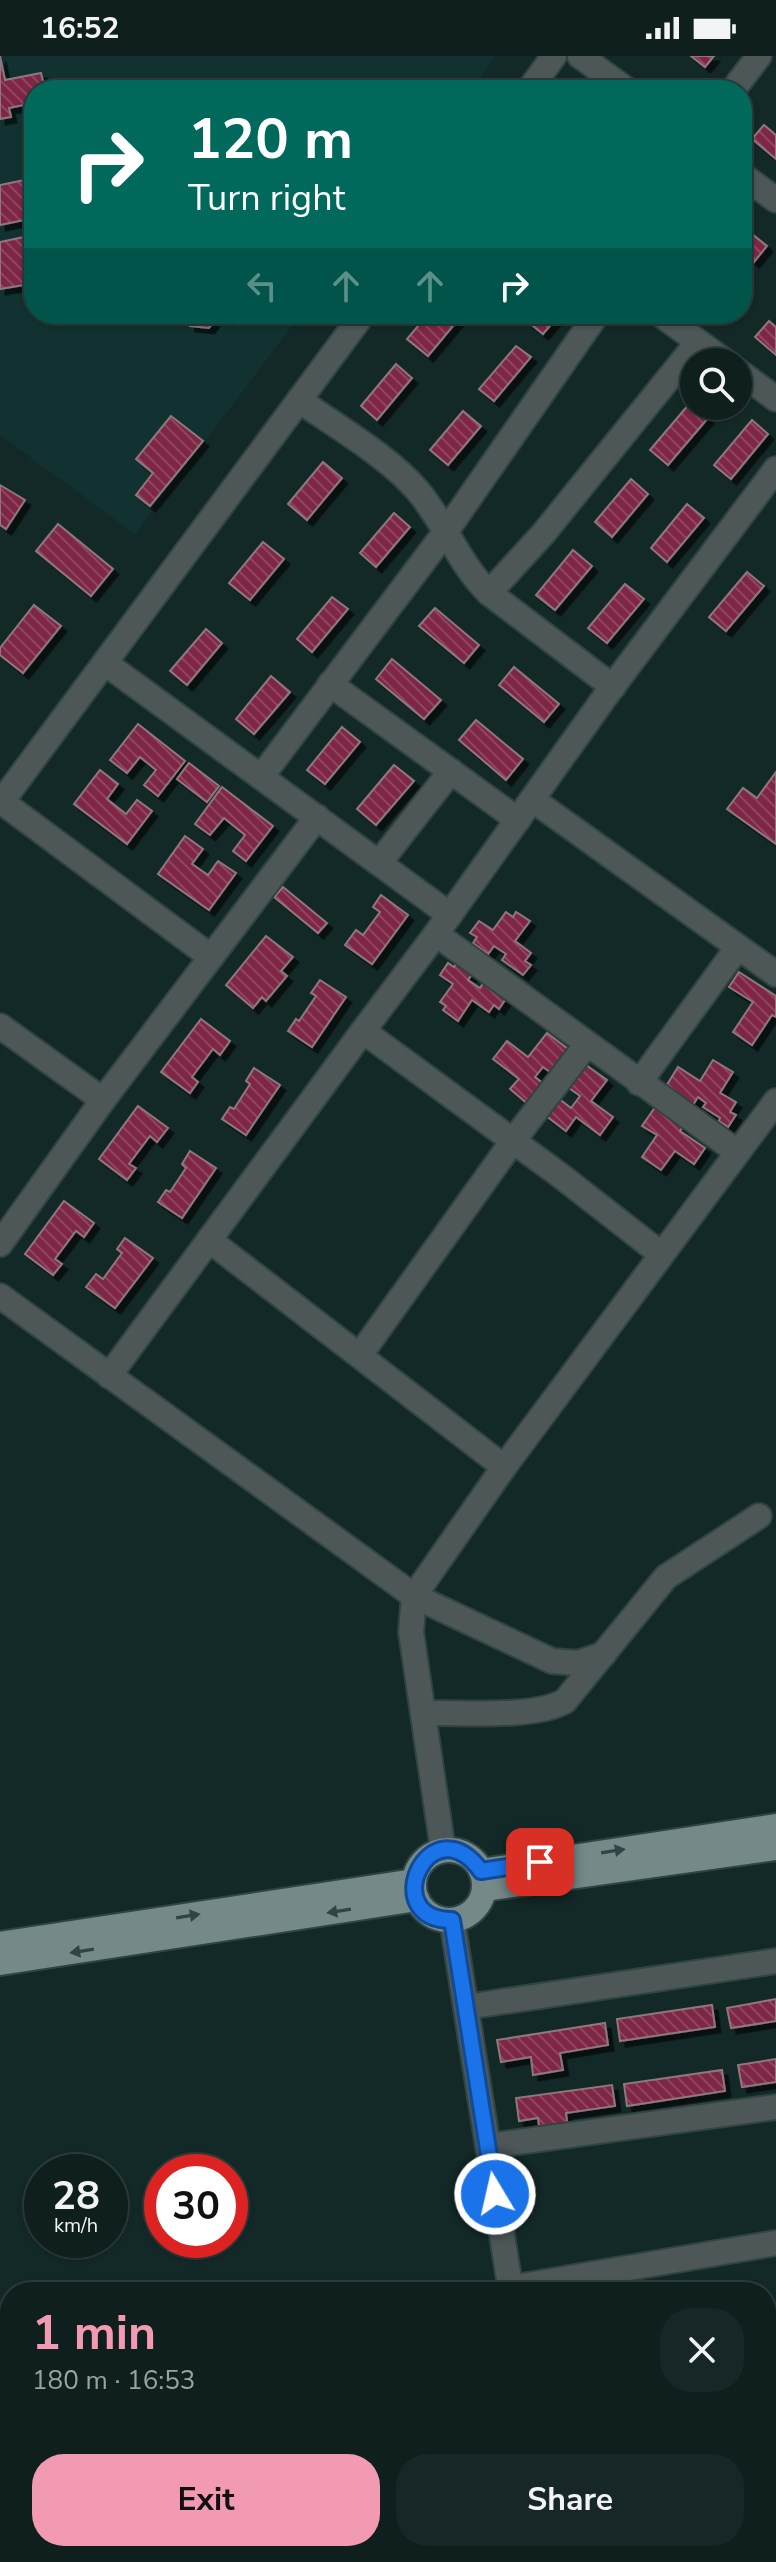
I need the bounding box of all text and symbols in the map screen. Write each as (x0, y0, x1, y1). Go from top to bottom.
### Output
text: 16:52 (40, 8, 119, 49)
text: 120 m (188, 101, 353, 178)
icon: right (56, 112, 160, 216)
text: Turn right (188, 174, 345, 223)
icon: left (240, 264, 284, 308)
icon: ahead (324, 264, 368, 308)
icon: ahead (408, 264, 452, 308)
icon: right (492, 264, 536, 308)
map controls (680, 348, 752, 420)
button: search (680, 348, 752, 420)
pin (506, 1828, 574, 1896)
icon: arrive (518, 1840, 562, 1884)
one-way arrow (601, 1844, 626, 1856)
one-way arrow (327, 1905, 352, 1918)
one-way arrow (176, 1909, 201, 1921)
one-way arrow (70, 1945, 95, 1958)
position arrow (453, 2152, 537, 2236)
speed limit sign: 30 (144, 2154, 248, 2258)
text: 28 (52, 2169, 100, 2223)
text: km/h (54, 2212, 98, 2239)
text: 1 min (32, 2300, 156, 2366)
button: close (660, 2308, 744, 2392)
text: 180 m · 16:53 (32, 2363, 195, 2398)
button: Exit (32, 2454, 380, 2546)
button: Share (396, 2454, 744, 2546)

